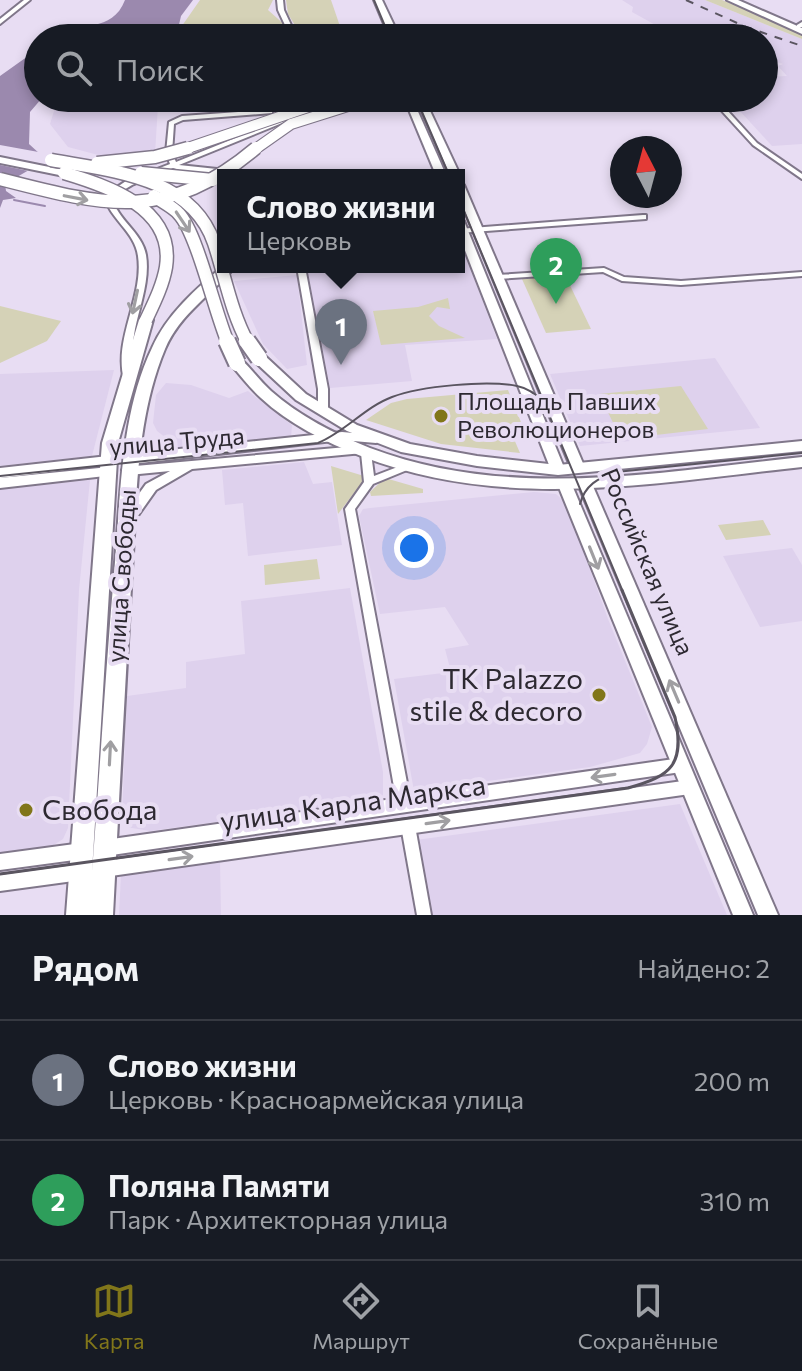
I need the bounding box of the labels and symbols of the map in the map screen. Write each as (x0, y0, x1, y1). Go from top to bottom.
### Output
north arrow (610, 136, 682, 208)
one-way arrow (62, 191, 88, 206)
one-way arrow (175, 211, 192, 233)
pin: 2 (530, 238, 582, 304)
one-way arrow (127, 289, 142, 314)
pin: 1 (315, 299, 367, 365)
place label: Площадь Павших Революционеров (457, 386, 657, 443)
marker: Площадь Павших Революционеров (432, 407, 450, 425)
street label: улица Труда (108, 420, 246, 461)
street label: Российская улица (596, 464, 701, 659)
street label: улица Свободы (100, 488, 141, 664)
your location (394, 528, 434, 568)
one-way arrow (588, 545, 602, 570)
place label: ТК Palazzo stile & decoro (410, 661, 583, 727)
one-way arrow (665, 679, 680, 704)
marker: ТК Palazzo stile & decoro (590, 686, 608, 704)
one-way arrow (102, 740, 117, 767)
street label: улица Карла Маркса (218, 767, 488, 837)
one-way arrow (591, 769, 617, 784)
place label: Свобода (42, 792, 157, 826)
marker: Свобода (17, 801, 35, 819)
one-way arrow (425, 814, 451, 829)
one-way arrow (168, 850, 193, 865)

